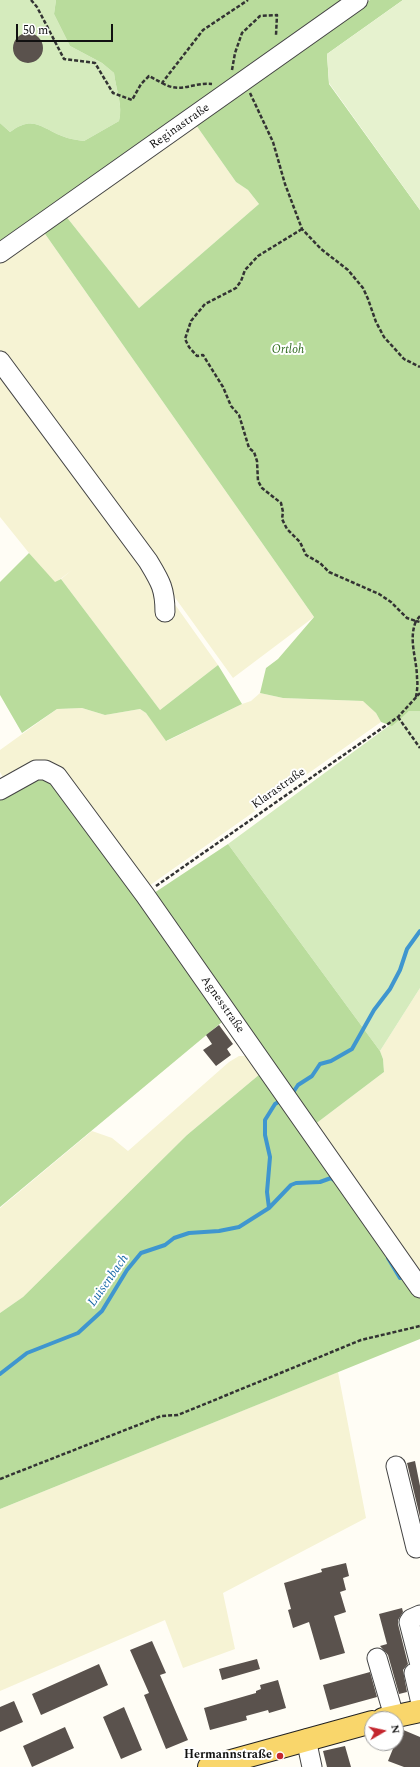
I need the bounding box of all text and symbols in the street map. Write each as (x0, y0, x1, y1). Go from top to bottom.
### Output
scale bar (18, 16, 115, 42)
text: 50 m (23, 21, 48, 40)
street label: Reginastraße (147, 101, 213, 153)
park label: Ortloh (272, 344, 304, 358)
street label: Klarastraße (250, 765, 308, 813)
street label: Agnesstraße (197, 974, 247, 1036)
water label: Luisenbach (85, 1252, 133, 1310)
north arrow (364, 1711, 404, 1751)
text: N (386, 1723, 404, 1735)
place label: Hermannstraße (184, 1749, 272, 1763)
marker: Hermannstraße (275, 1751, 285, 1761)

